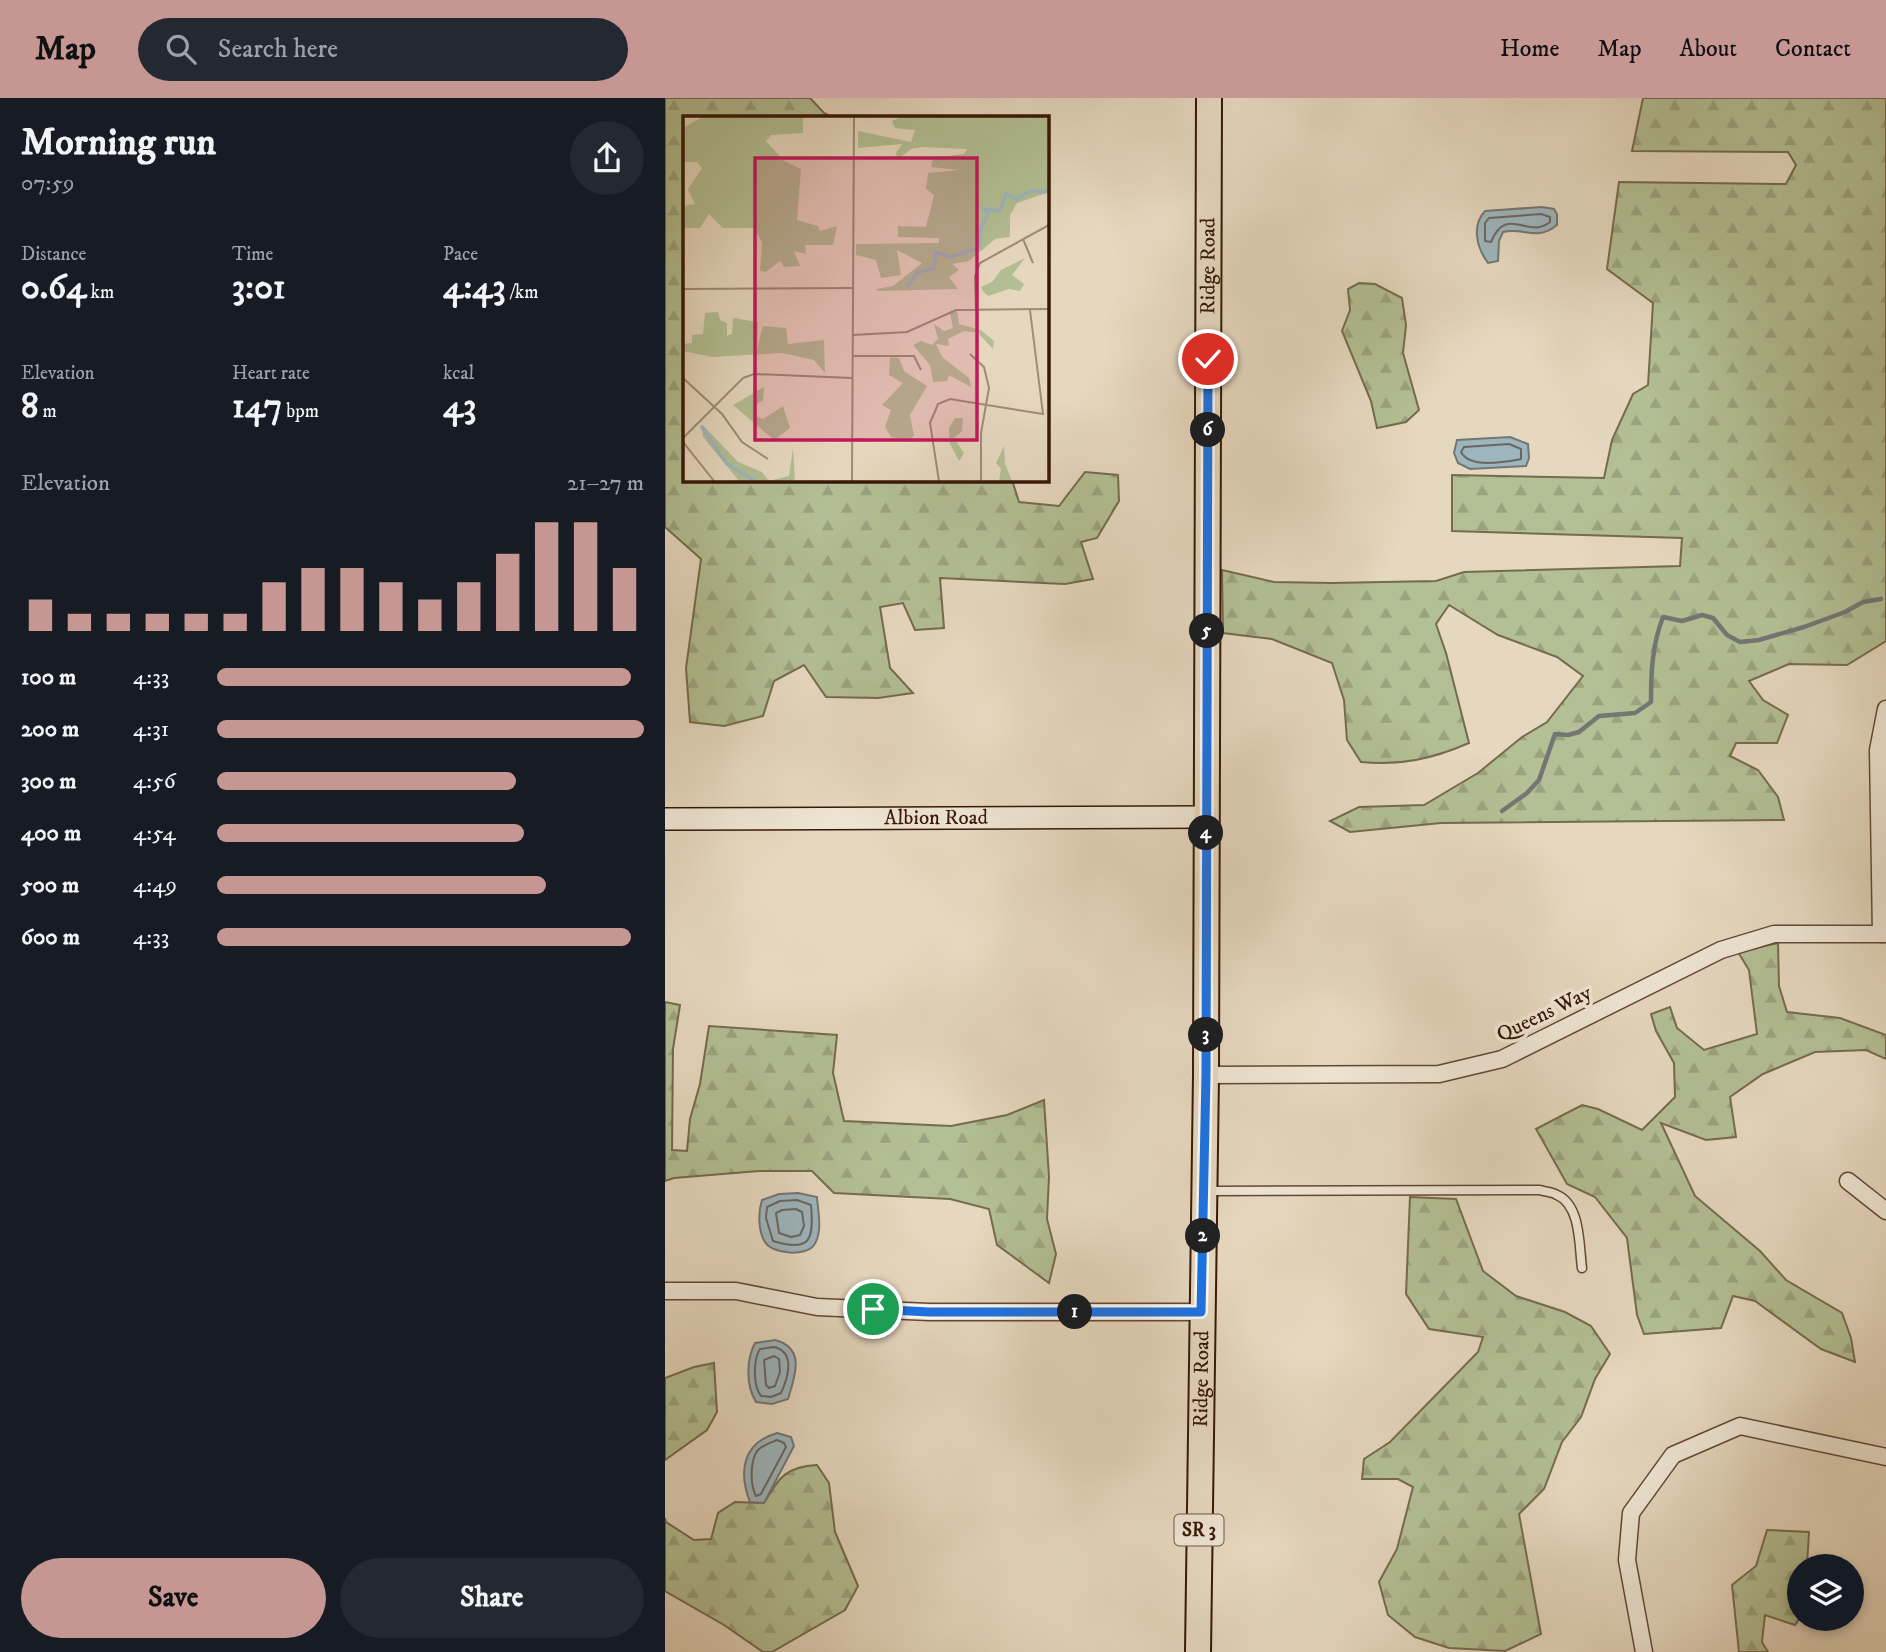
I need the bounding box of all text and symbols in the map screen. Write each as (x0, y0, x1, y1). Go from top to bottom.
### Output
search box (138, 18, 628, 81)
text: Map (35, 29, 96, 70)
icon: search (162, 30, 200, 68)
text: Search here (218, 33, 338, 66)
text: Home (1500, 34, 1559, 64)
text: Map (1597, 34, 1642, 64)
text: About (1680, 34, 1737, 64)
text: Contact (1775, 34, 1851, 64)
inset map (683, 116, 1048, 481)
text: Morning run (21, 119, 216, 167)
button: share (570, 121, 644, 195)
text: 07:59 (21, 169, 74, 198)
street label: Ridge Road (1195, 217, 1222, 315)
text: Distance (21, 243, 86, 266)
text: Time (232, 243, 273, 266)
text: Pace (443, 243, 478, 266)
text: 0.64 (21, 266, 87, 310)
text: 3:01 (232, 266, 286, 310)
text: 4:43 (443, 266, 505, 310)
text: km (87, 281, 114, 304)
text: /km (505, 281, 538, 304)
pin (1178, 329, 1238, 389)
icon: check (1189, 340, 1227, 378)
text: Elevation (21, 362, 95, 385)
text: Heart rate (232, 362, 310, 385)
text: kcal (443, 362, 474, 385)
text: 8 (21, 385, 39, 429)
text: 147 (232, 385, 282, 429)
text: 43 (443, 385, 476, 429)
text: m (39, 400, 57, 423)
text: bpm (282, 400, 319, 423)
pin: 6 (1191, 412, 1225, 448)
text: 6 (1203, 418, 1212, 441)
text: Elevation (21, 469, 110, 498)
text: 21–27 m (567, 469, 644, 498)
pin: 5 (1189, 614, 1225, 648)
text: 5 (1202, 619, 1211, 642)
text: 100 m (21, 663, 76, 692)
text: 4:33 (133, 663, 169, 692)
text: 200 m (21, 715, 79, 744)
text: 4:31 (133, 715, 169, 744)
text: 300 m (21, 767, 77, 796)
text: 4:56 (133, 767, 176, 796)
street label: Albion Road (884, 805, 989, 831)
pin: 4 (1189, 816, 1223, 850)
text: 400 m (21, 819, 81, 848)
text: 4:54 (133, 819, 176, 848)
text: 4 (1200, 821, 1211, 844)
text: 500 m (21, 871, 79, 900)
text: 4:49 (133, 871, 177, 900)
text: 600 m (21, 923, 80, 952)
text: 4:33 (133, 923, 169, 952)
street label: Queens Way (1492, 979, 1597, 1048)
pin: 3 (1189, 1018, 1223, 1052)
text: 3 (1202, 1023, 1209, 1046)
pin: 2 (1185, 1218, 1221, 1254)
text: 2 (1198, 1224, 1207, 1247)
pin (843, 1279, 903, 1339)
icon: arrive (854, 1290, 892, 1328)
pin: 1 (1057, 1294, 1093, 1330)
text: 1 (1071, 1300, 1078, 1323)
street label: Ridge Road (1188, 1330, 1215, 1428)
road number: SR 3 (1175, 1514, 1223, 1546)
map controls (1787, 1554, 1864, 1631)
button: layers (1787, 1554, 1864, 1631)
button: Save (21, 1558, 326, 1638)
button: Share (340, 1558, 644, 1638)

